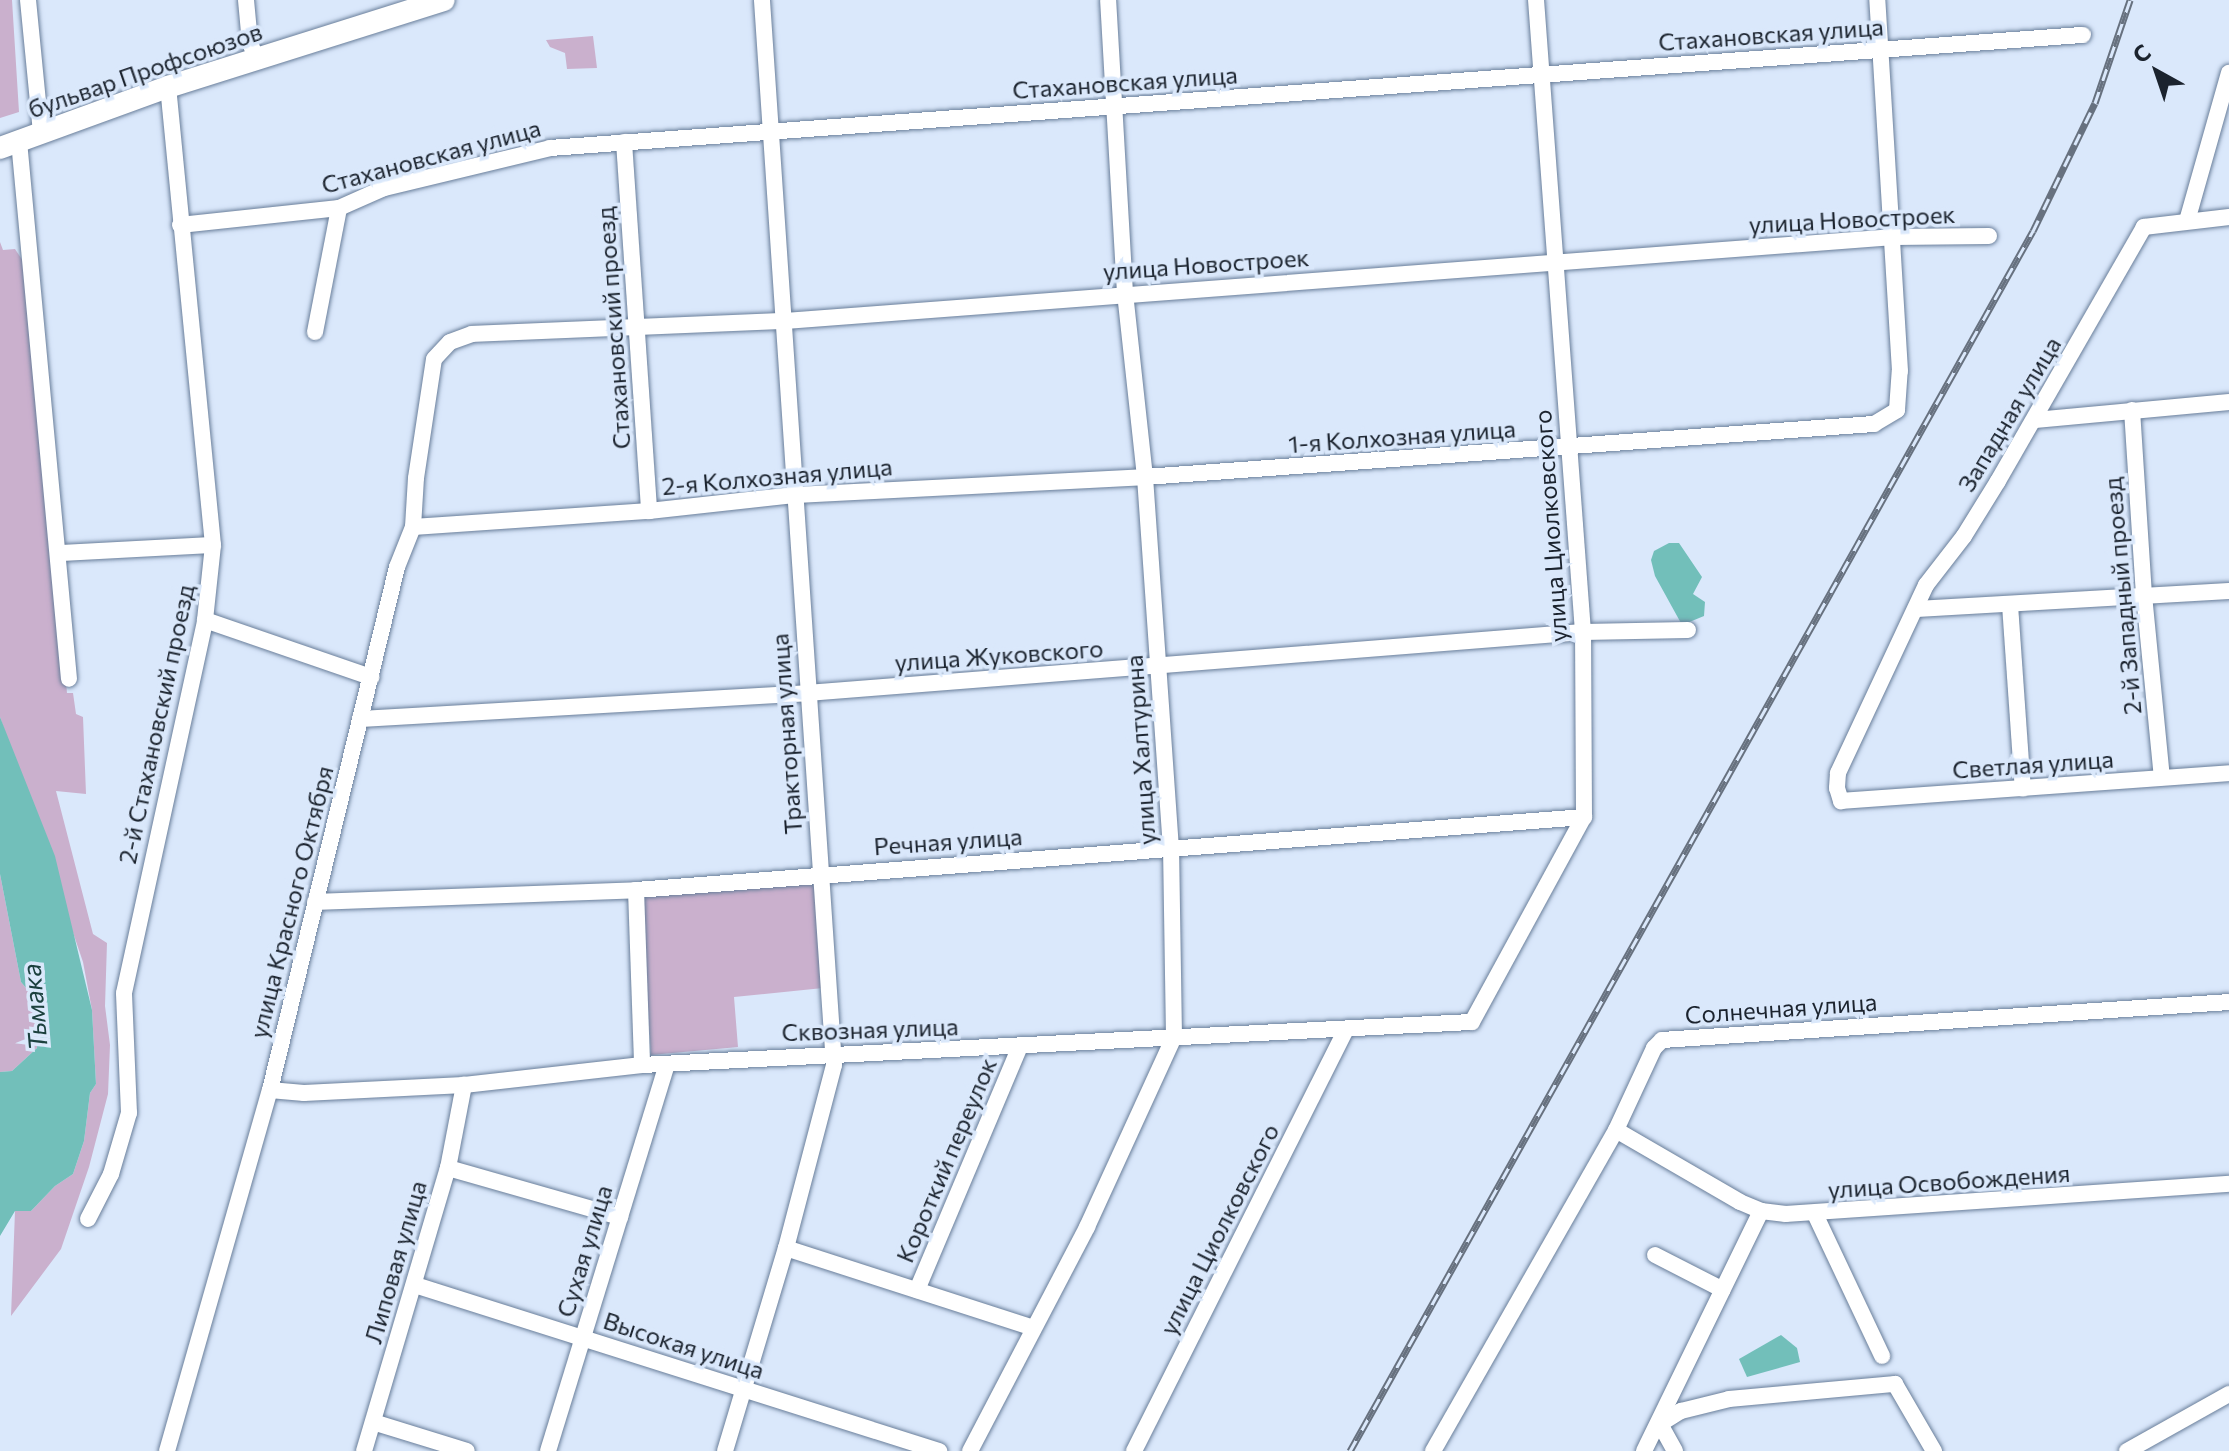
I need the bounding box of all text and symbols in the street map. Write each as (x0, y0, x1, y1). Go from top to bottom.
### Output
street label: Стахановская улица (1657, 12, 1885, 56)
street label: бульвар Профсоюзов (24, 16, 266, 124)
north arrow (2117, 32, 2197, 112)
text: С (2127, 38, 2156, 68)
street label: Стахановская улица (1011, 60, 1239, 104)
street label: Стахановская улица (318, 113, 544, 199)
street label: улица Новостроек (1748, 199, 1956, 239)
street label: Стахановский проезд (590, 206, 636, 450)
street label: улица Новостроек (1102, 242, 1310, 286)
street label: Западная улица (1952, 331, 2066, 497)
street label: улица Циолковского (1528, 409, 1572, 643)
street label: 1-я Колхозная улица (1287, 414, 1517, 458)
street label: 2-я Колхозная улица (661, 452, 893, 500)
street label: 2-й Западный проезд (2097, 476, 2147, 716)
street label: 2-й Стахановский проезд (112, 582, 200, 866)
street label: Тракторная улица (765, 633, 807, 835)
street label: улица Жуковского (894, 633, 1104, 677)
street label: улица Халтурина (1119, 654, 1161, 846)
street label: Светлая улица (1951, 744, 2115, 784)
street label: улица Красного Октября (243, 763, 339, 1041)
street label: Речная улица (873, 821, 1023, 861)
water label: Тьмака (15, 962, 53, 1052)
street label: Солнечная улица (1684, 987, 1878, 1029)
street label: Сквозная улица (781, 1012, 959, 1046)
street label: Короткий переулок (890, 1053, 1002, 1267)
street label: улица Циолковского (1153, 1119, 1285, 1339)
street label: улица Освобождения (1827, 1158, 2071, 1204)
street label: Липовая улица (358, 1177, 432, 1347)
street label: Сухая улица (550, 1182, 618, 1320)
street label: Высокая улица (600, 1305, 768, 1385)

